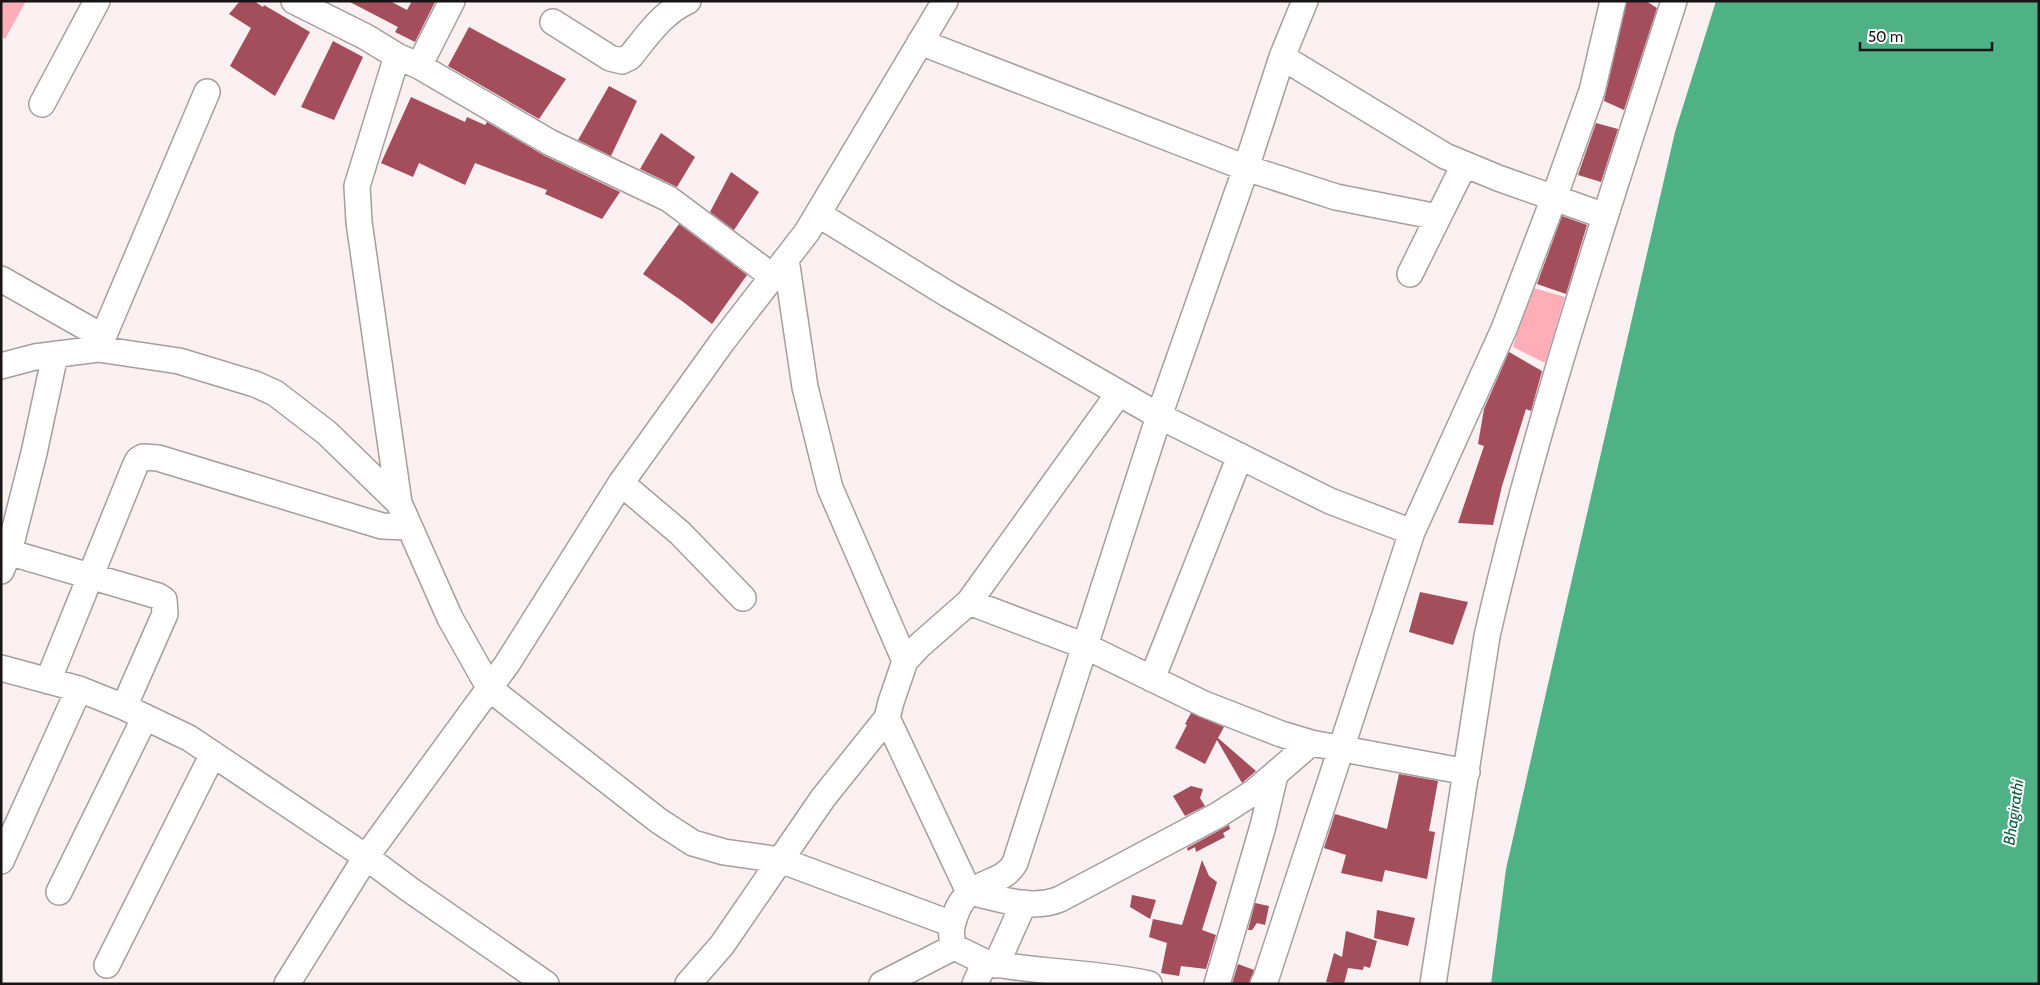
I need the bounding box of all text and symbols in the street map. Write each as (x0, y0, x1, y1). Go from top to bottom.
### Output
scale bar (1860, 20, 1992, 52)
text: 50 m (1868, 28, 1903, 46)
water label: Bhagirathi (1999, 777, 2028, 846)

